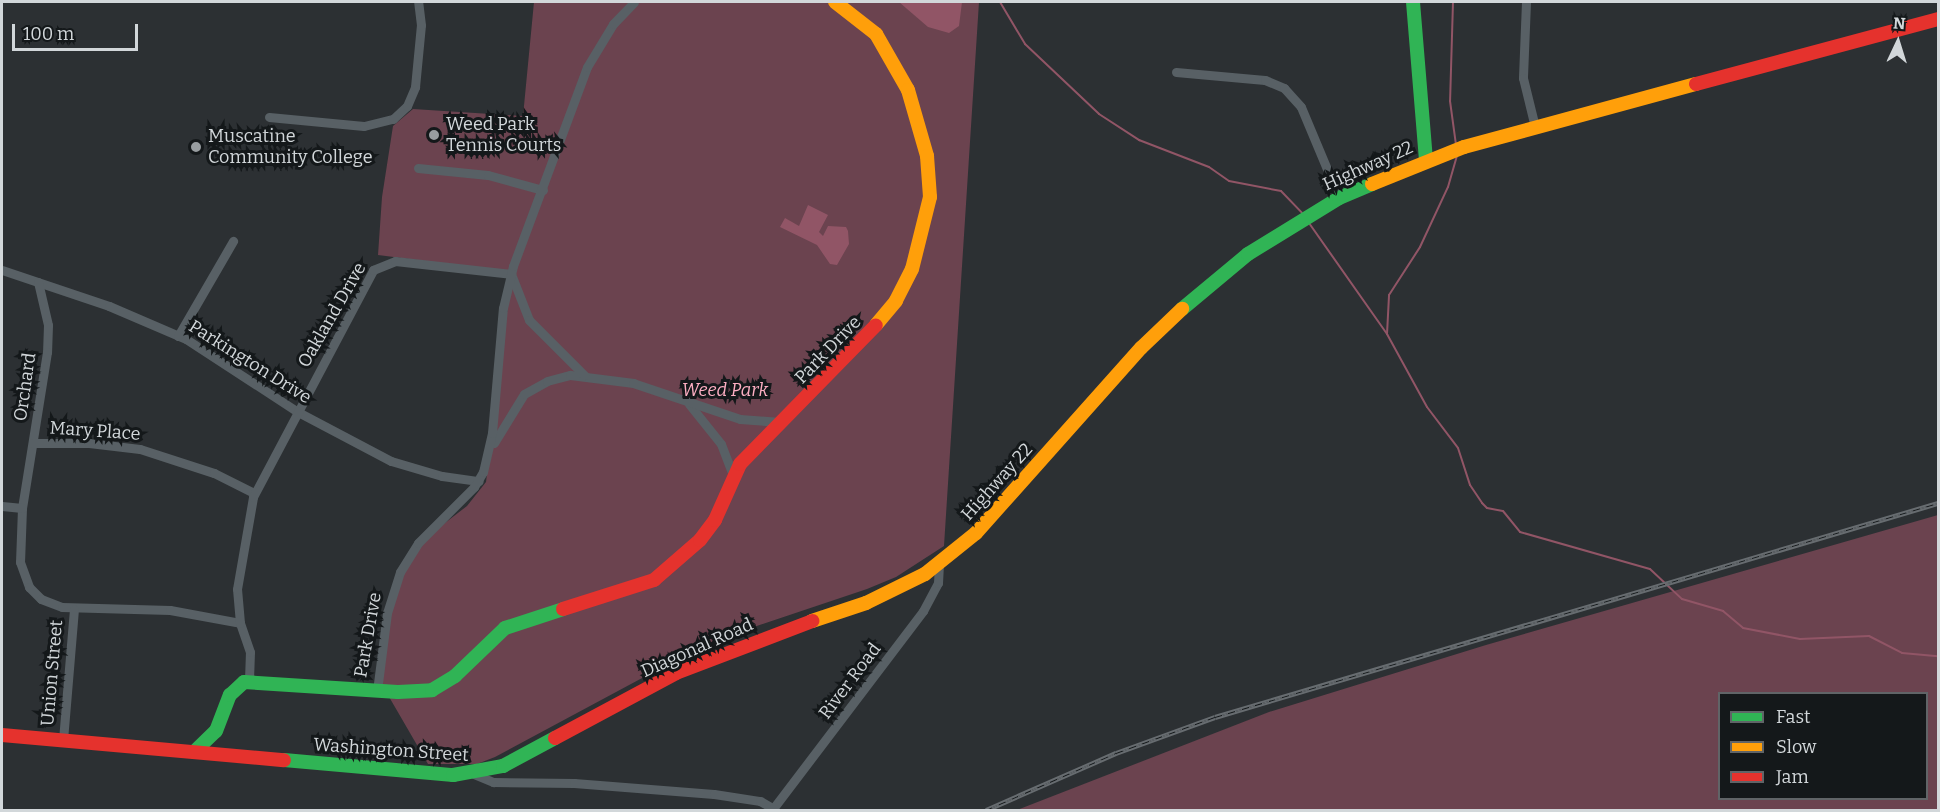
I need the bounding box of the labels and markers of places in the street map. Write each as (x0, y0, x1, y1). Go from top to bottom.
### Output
place label: Weed Park Tennis Courts (446, 114, 561, 156)
place label: Muscatine Community College (208, 126, 373, 168)
marker: Weed Park Tennis Courts (427, 128, 441, 142)
marker: Muscatine Community College (189, 140, 203, 154)

